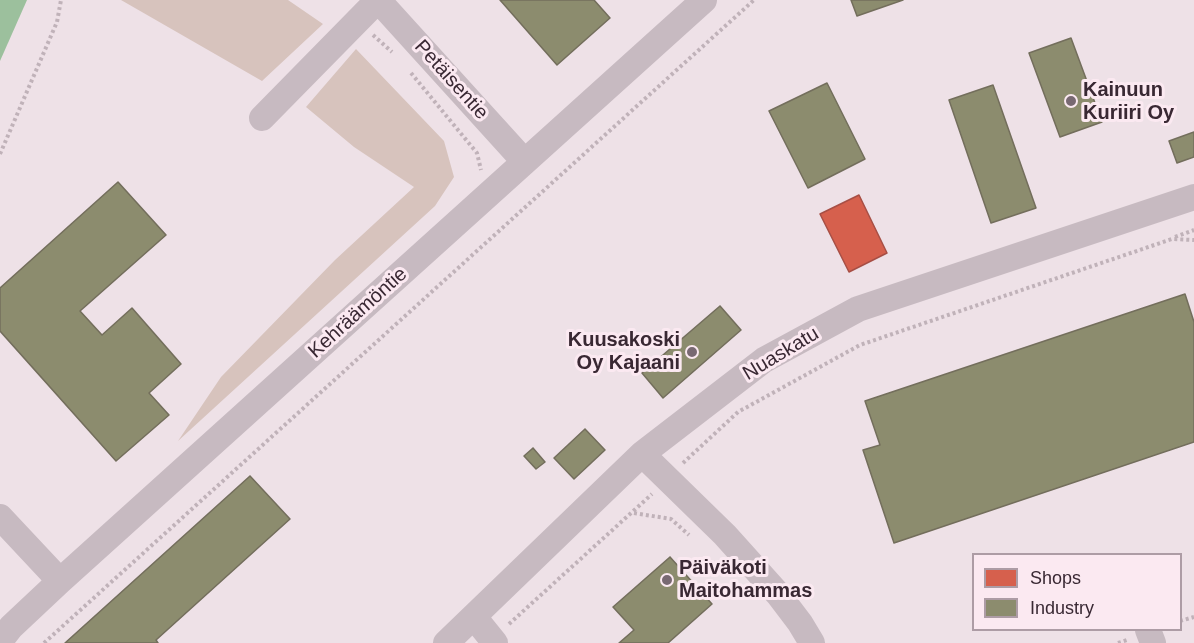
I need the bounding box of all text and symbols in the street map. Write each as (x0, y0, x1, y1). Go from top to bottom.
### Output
street label: Petäisentie (409, 35, 493, 125)
place label: Kainuun Kuriiri Oy (1083, 78, 1174, 125)
marker: Kainuun Kuriiri Oy (1064, 94, 1078, 108)
street label: Kehräämöntie (304, 262, 412, 364)
street label: Nuaskatu (739, 322, 823, 386)
place label: Kuusakoski Oy Kajaani (568, 328, 680, 375)
marker: Kuusakoski Oy Kajaani (685, 345, 699, 359)
legend (972, 553, 1182, 631)
place label: Päiväkoti Maitohammas (679, 556, 812, 603)
text: Shops (1030, 568, 1081, 588)
marker: Päiväkoti Maitohammas (660, 573, 674, 587)
text: Industry (1030, 598, 1094, 618)

